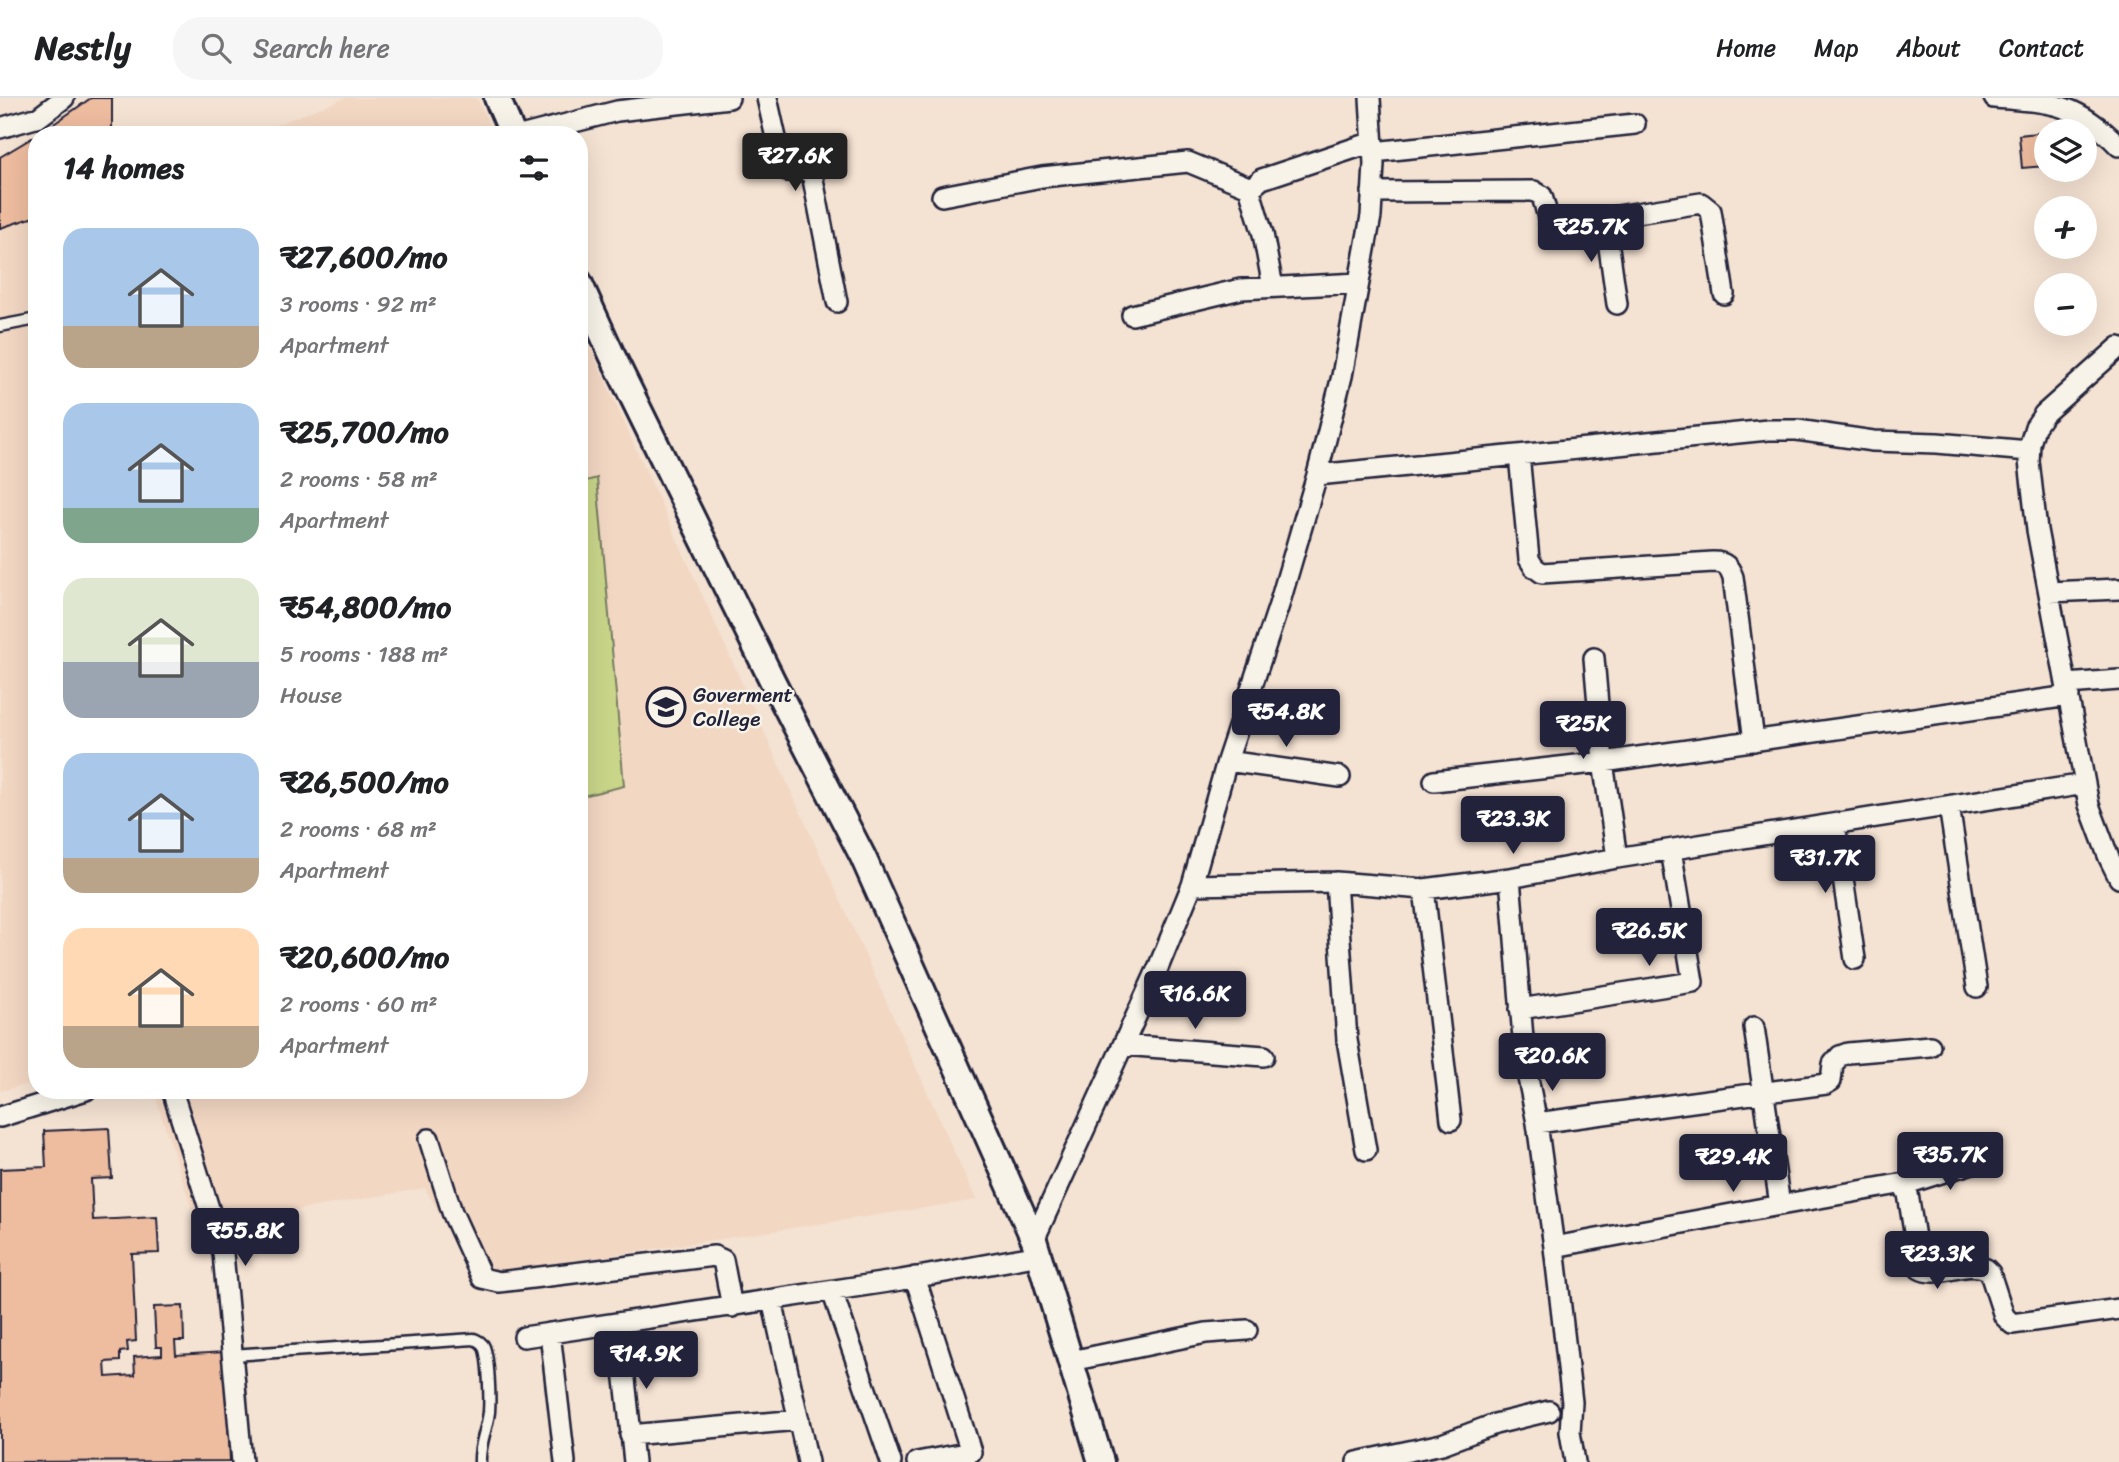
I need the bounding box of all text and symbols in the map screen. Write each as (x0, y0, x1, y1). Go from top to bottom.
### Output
search box (173, 17, 663, 80)
text: Nestly (35, 19, 131, 77)
text: Search here (253, 25, 390, 71)
text: Home (1716, 27, 1776, 69)
text: Map (1814, 27, 1858, 69)
text: About (1896, 27, 1961, 69)
text: Contact (1999, 27, 2084, 69)
icon: search (197, 29, 235, 67)
map controls (2034, 119, 2097, 336)
button: layers (2034, 119, 2097, 182)
pin: ₹27.6K (738, 134, 852, 193)
text: ₹27.6K (758, 135, 832, 176)
text: 14 homes (63, 141, 184, 195)
icon: filters (515, 149, 553, 187)
button: + (2034, 196, 2097, 259)
pin: ₹25.7K (1534, 204, 1648, 264)
text: ₹25.7K (1554, 206, 1628, 247)
text: ₹27,600/mo (280, 230, 447, 284)
icon: home (119, 256, 203, 340)
button: − (2034, 273, 2097, 336)
text: 3 rooms · 92 m² (280, 284, 437, 325)
text: Apartment (280, 325, 389, 366)
text: ₹25,700/mo (280, 405, 449, 459)
icon: home (119, 431, 203, 515)
text: 2 rooms · 58 m² (280, 459, 438, 500)
text: Apartment (280, 500, 389, 541)
text: ₹54,800/mo (280, 580, 451, 634)
icon: home (119, 606, 203, 690)
text: 5 rooms · 188 m² (280, 634, 448, 675)
text: House (280, 675, 342, 716)
place label: Goverment College (693, 676, 793, 738)
school or university icon: Goverment College (645, 686, 687, 728)
pin: ₹54.8K (1229, 690, 1343, 749)
text: ₹54.8K (1248, 691, 1324, 732)
pin: ₹25K (1542, 702, 1624, 761)
text: ₹25K (1556, 703, 1610, 744)
text: ₹26,500/mo (280, 755, 449, 809)
icon: home (119, 781, 203, 865)
pin: ₹23.3K (1456, 796, 1570, 856)
text: ₹23.3K (1477, 798, 1549, 839)
text: 2 rooms · 68 m² (280, 809, 437, 850)
pin: ₹31.7K (1768, 836, 1882, 895)
text: ₹31.7K (1790, 837, 1860, 878)
text: Apartment (280, 850, 389, 891)
pin: ₹26.5K (1592, 908, 1706, 968)
text: ₹26.5K (1612, 910, 1686, 951)
text: ₹20,600/mo (280, 930, 449, 984)
icon: home (119, 956, 203, 1040)
pin: ₹16.6K (1138, 972, 1252, 1031)
text: ₹16.6K (1160, 973, 1230, 1014)
text: 2 rooms · 60 m² (280, 984, 438, 1025)
text: Apartment (280, 1025, 389, 1066)
pin: ₹20.6K (1495, 1034, 1609, 1093)
text: ₹20.6K (1515, 1035, 1589, 1076)
pin: ₹35.7K (1893, 1132, 2007, 1192)
pin: ₹29.4K (1676, 1134, 1790, 1194)
text: ₹35.7K (1913, 1134, 1987, 1175)
text: ₹29.4K (1695, 1136, 1771, 1177)
pin: ₹55.8K (188, 1208, 302, 1268)
text: ₹55.8K (207, 1210, 283, 1251)
pin: ₹23.3K (1880, 1232, 1994, 1291)
text: ₹23.3K (1901, 1233, 1973, 1274)
pin: ₹14.9K (589, 1332, 703, 1391)
text: ₹14.9K (610, 1333, 682, 1374)

